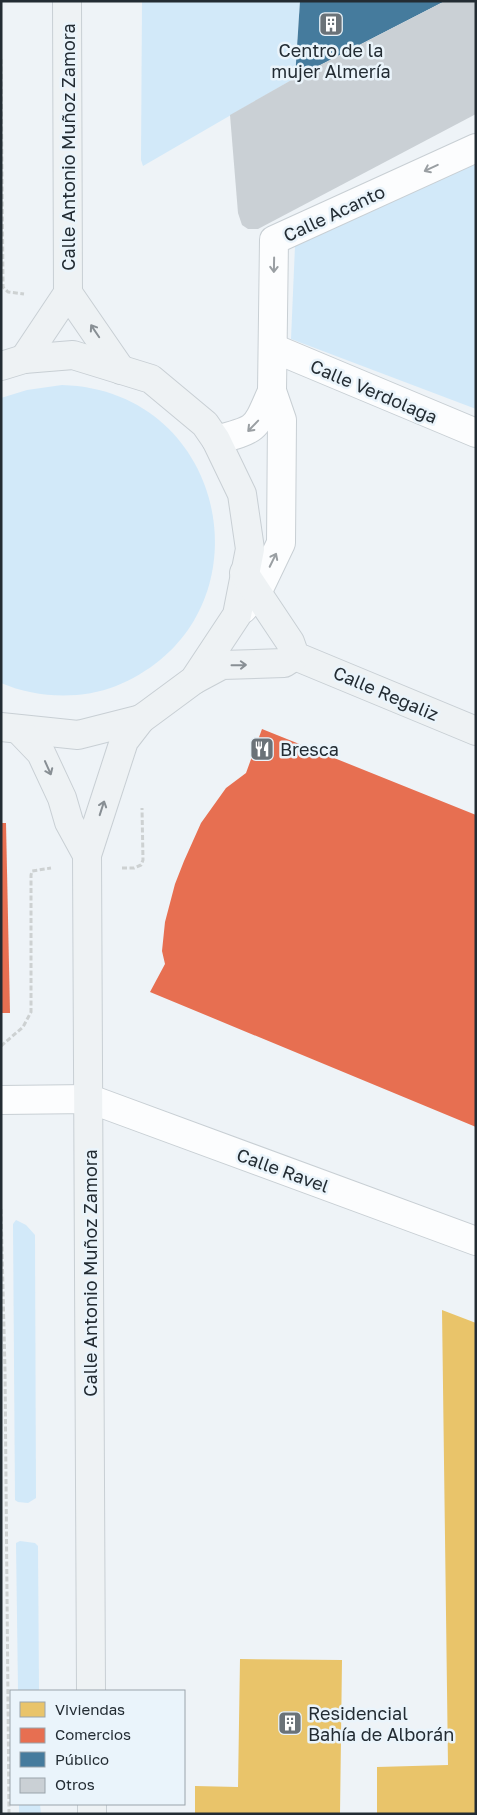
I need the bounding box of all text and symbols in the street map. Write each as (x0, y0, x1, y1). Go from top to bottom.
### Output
building icon: Centro de la mujer Almería (318, 11, 344, 37)
street label: Calle Antonio Muñoz Zamora (57, 23, 79, 271)
place label: Centro de la mujer Almería (271, 39, 391, 82)
one-way arrow (424, 164, 439, 174)
street label: Calle Acanto (280, 180, 388, 246)
one-way arrow (269, 256, 279, 272)
one-way arrow (89, 325, 99, 339)
street label: Calle Verdolaga (307, 354, 441, 428)
one-way arrow (247, 419, 259, 432)
one-way arrow (268, 553, 278, 568)
one-way arrow (230, 660, 246, 670)
street label: Calle Regaliz (330, 661, 442, 725)
restaurant icon: Bresca (249, 736, 275, 762)
place label: Bresca (280, 738, 339, 760)
one-way arrow (44, 760, 54, 775)
one-way arrow (98, 801, 107, 817)
street label: Calle Ravel (234, 1143, 332, 1197)
street label: Calle Antonio Muñoz Zamora (79, 1149, 101, 1397)
legend (10, 1690, 185, 1805)
text: Viviendas (55, 1700, 125, 1718)
place label: Residencial Bahía de Alborán (308, 1702, 454, 1745)
building icon: Residencial Bahía de Alborán (277, 1710, 303, 1736)
text: Comercios (55, 1725, 131, 1743)
text: Público (55, 1750, 109, 1768)
text: Otros (55, 1775, 95, 1793)

